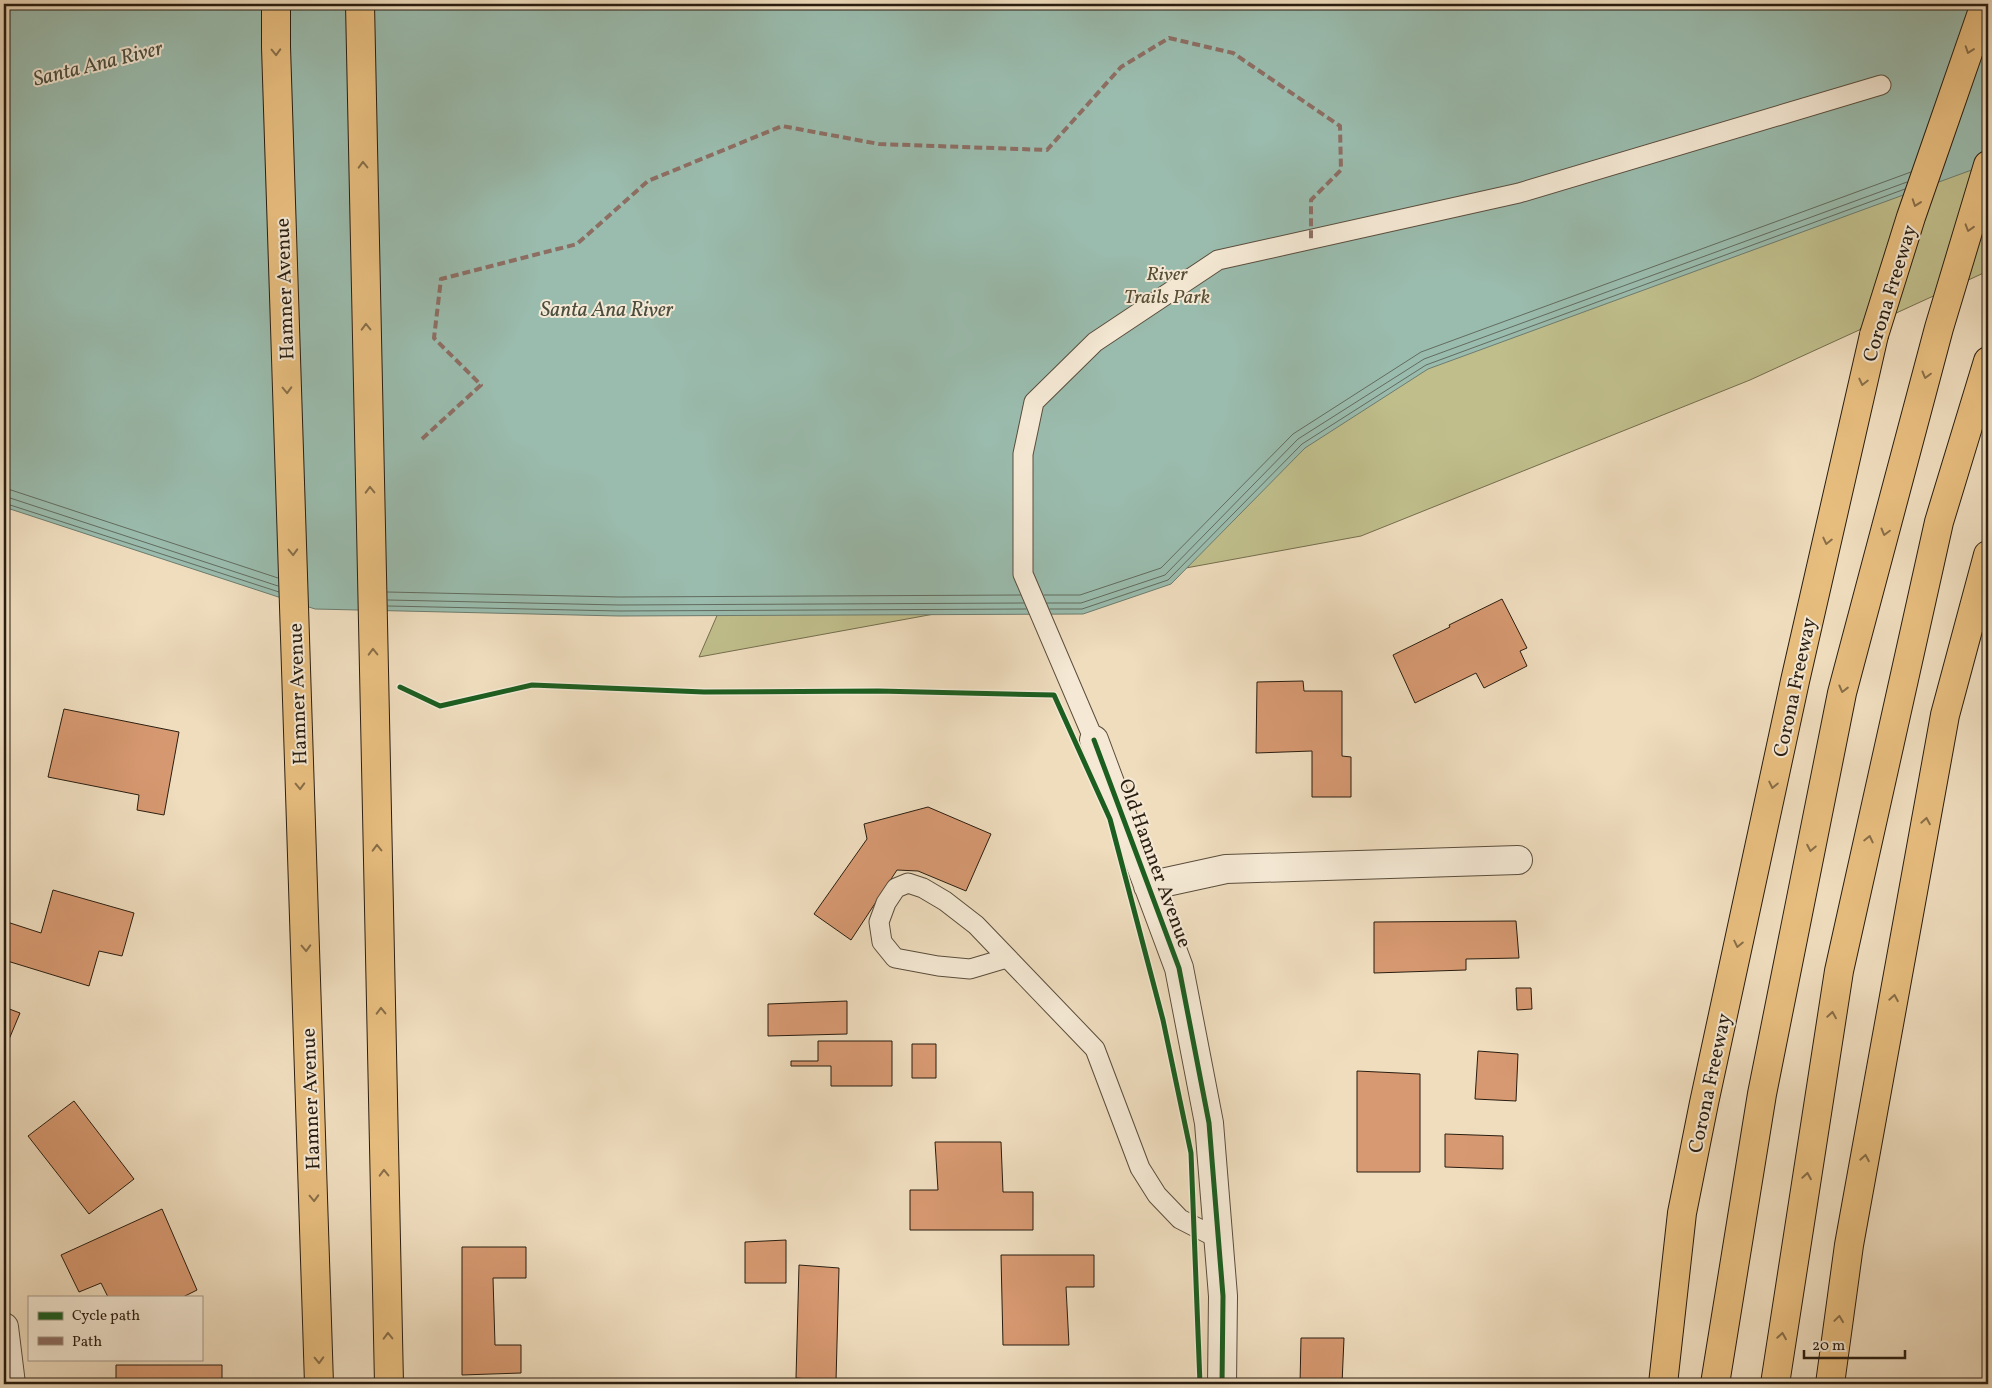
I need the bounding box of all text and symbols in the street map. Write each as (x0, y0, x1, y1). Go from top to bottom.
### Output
water label: Santa Ana River (30, 34, 166, 95)
one-way arrow (1965, 45, 1975, 54)
one-way arrow (271, 49, 281, 57)
one-way arrow (358, 160, 368, 168)
one-way arrow (1912, 199, 1922, 207)
street label: Hamner Avenue (270, 218, 302, 360)
street label: Corona Freeway (1857, 221, 1925, 366)
one-way arrow (1965, 224, 1975, 232)
park label: River Trails Park (1124, 261, 1210, 312)
water label: Santa Ana River (541, 296, 674, 325)
one-way arrow (361, 323, 372, 331)
one-way arrow (1922, 371, 1932, 379)
one-way arrow (1858, 378, 1869, 387)
one-way arrow (282, 386, 293, 394)
one-way arrow (365, 485, 375, 493)
one-way arrow (1880, 528, 1890, 536)
one-way arrow (1822, 536, 1833, 545)
one-way arrow (288, 548, 298, 556)
street label: Corona Freeway (1767, 615, 1824, 760)
street label: Hamner Avenue (283, 623, 315, 765)
one-way arrow (368, 648, 378, 656)
one-way arrow (1838, 685, 1849, 694)
street label: Old Hamner Avenue (1111, 775, 1198, 952)
one-way arrow (1768, 780, 1778, 789)
one-way arrow (295, 782, 306, 790)
one-way arrow (1920, 817, 1930, 826)
one-way arrow (1863, 834, 1874, 843)
one-way arrow (372, 844, 382, 852)
one-way arrow (1806, 844, 1816, 853)
one-way arrow (1734, 939, 1744, 948)
one-way arrow (300, 944, 311, 952)
one-way arrow (1888, 994, 1898, 1003)
one-way arrow (375, 1006, 386, 1014)
street label: Corona Freeway (1682, 1011, 1739, 1156)
one-way arrow (1827, 1011, 1837, 1019)
street label: Hamner Avenue (296, 1028, 328, 1170)
one-way arrow (1859, 1154, 1869, 1163)
one-way arrow (379, 1169, 389, 1176)
one-way arrow (1802, 1171, 1812, 1180)
one-way arrow (308, 1194, 319, 1202)
legend (28, 1296, 202, 1360)
text: Cycle path (72, 1306, 140, 1327)
one-way arrow (1833, 1314, 1844, 1322)
scale bar (1804, 1328, 1906, 1360)
one-way arrow (382, 1331, 393, 1339)
text: Path (72, 1332, 102, 1353)
one-way arrow (1777, 1332, 1787, 1340)
text: 20 m (1812, 1336, 1845, 1357)
one-way arrow (313, 1357, 324, 1365)

